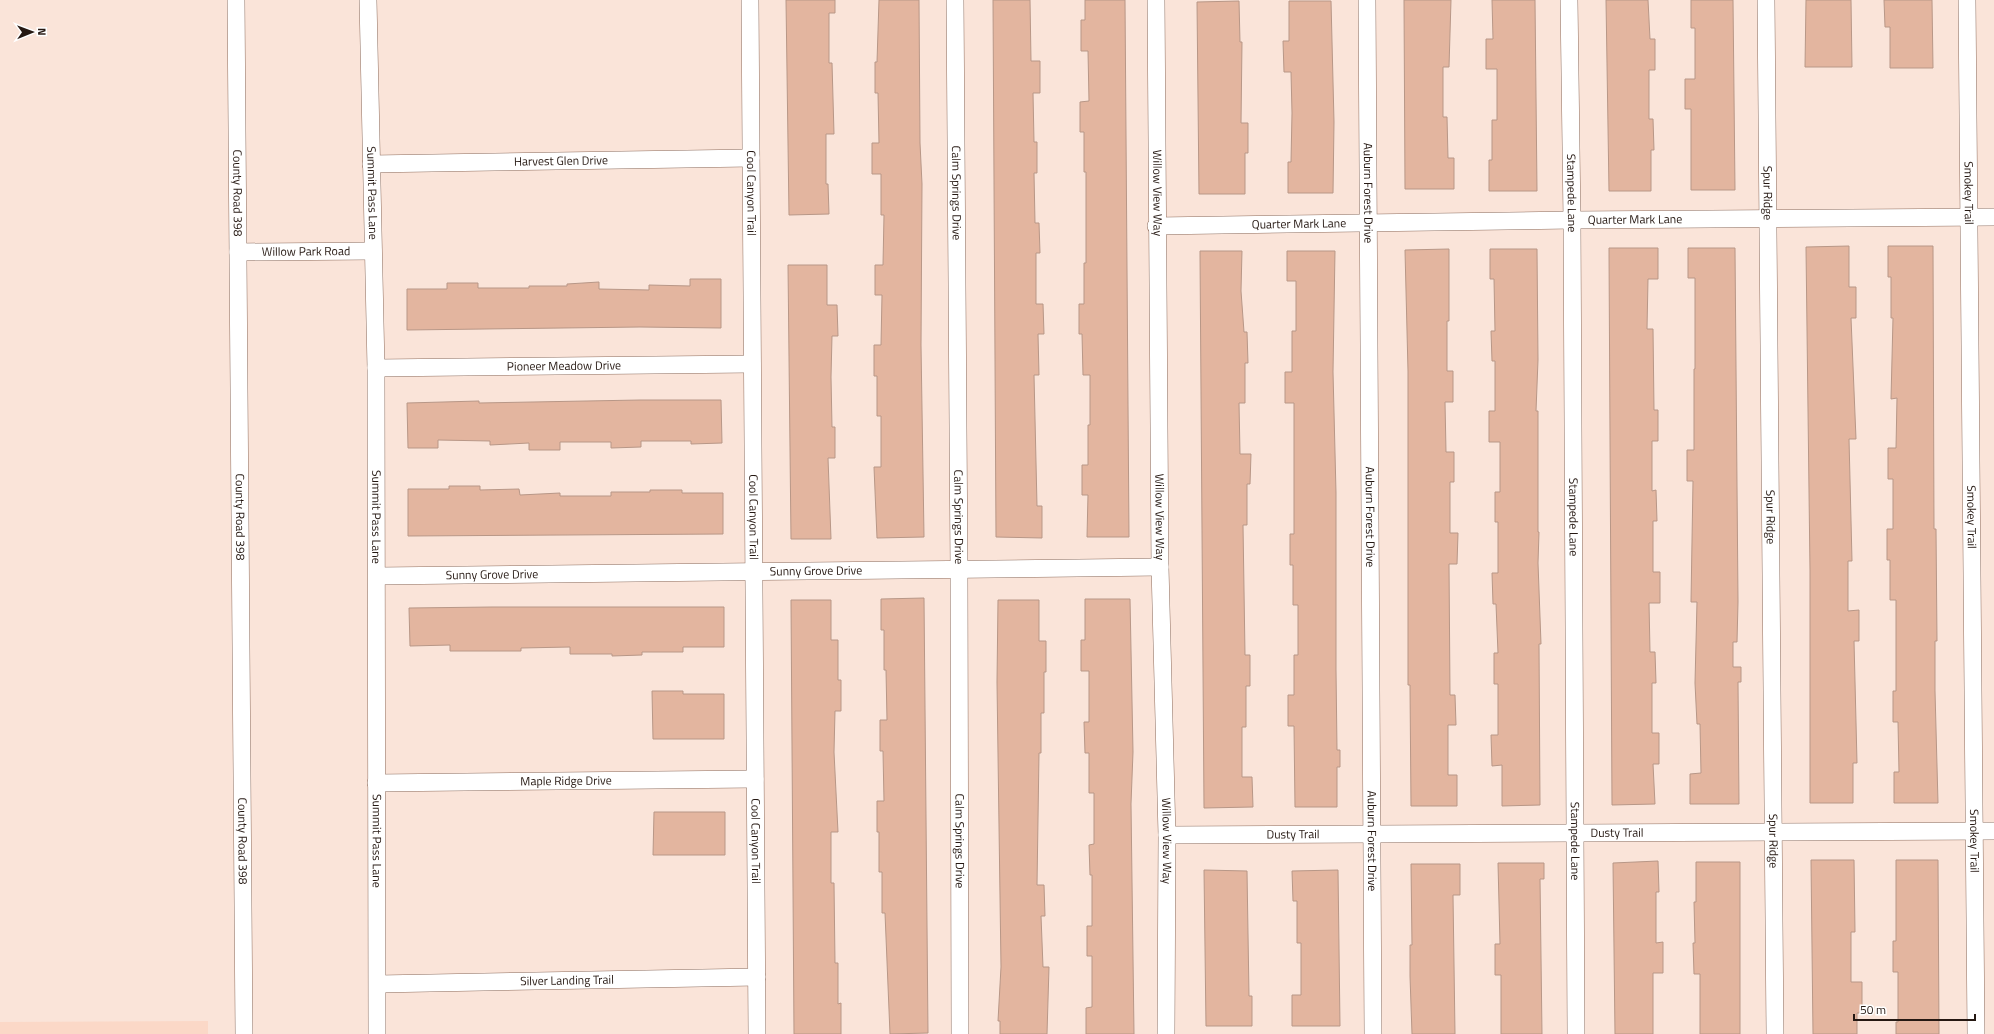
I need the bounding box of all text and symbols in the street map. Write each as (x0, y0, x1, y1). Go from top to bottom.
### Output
north arrow (12, 12, 52, 52)
text: N (34, 28, 50, 36)
street label: Auburn Forest Drive (1359, 143, 1378, 243)
street label: Summit Pass Lane (362, 146, 383, 240)
street label: Calm Springs Drive (947, 146, 967, 240)
street label: County Road 398 (228, 149, 248, 237)
street label: Harvest Glen Drive (514, 150, 608, 171)
street label: Cool Canyon Trail (742, 150, 762, 236)
street label: Willow View Way (1148, 150, 1168, 237)
street label: Stampede Lane (1562, 154, 1582, 232)
street label: Smokey Trail (1959, 161, 1979, 225)
street label: Spur Ridge (1758, 166, 1778, 220)
street label: Quarter Mark Lane (1588, 209, 1682, 229)
street label: Quarter Mark Lane (1252, 213, 1346, 234)
street label: Willow Park Road (262, 241, 350, 261)
street label: Pioneer Meadow Drive (507, 355, 621, 376)
street label: Auburn Forest Drive (1361, 467, 1380, 567)
street label: Summit Pass Lane (367, 470, 386, 564)
street label: Calm Springs Drive (949, 470, 969, 564)
street label: County Road 398 (231, 473, 250, 561)
street label: Cool Canyon Trail (744, 474, 764, 560)
street label: Willow View Way (1150, 474, 1170, 561)
street label: Stampede Lane (1564, 478, 1584, 556)
street label: Smokey Trail (1962, 485, 1982, 549)
street label: Spur Ridge (1761, 490, 1781, 544)
street label: Sunny Grove Drive (770, 560, 862, 580)
street label: Sunny Grove Drive (446, 564, 538, 584)
street label: Maple Ridge Drive (520, 771, 612, 790)
street label: Auburn Forest Drive (1363, 791, 1382, 891)
street label: Summit Pass Lane (368, 794, 387, 888)
street label: Calm Springs Drive (950, 794, 970, 888)
street label: County Road 398 (233, 797, 253, 885)
street label: Willow View Way (1157, 797, 1177, 884)
street label: Cool Canyon Trail (746, 798, 766, 884)
street label: Stampede Lane (1566, 802, 1585, 880)
street label: Smokey Trail (1965, 809, 1985, 873)
street label: Spur Ridge (1764, 814, 1784, 868)
street label: Dusty Trail (1590, 823, 1644, 842)
street label: Dusty Trail (1266, 824, 1320, 844)
street label: Silver Landing Trail (520, 970, 614, 990)
scale bar (1854, 996, 1975, 1022)
text: 50 m (1860, 1000, 1886, 1019)

